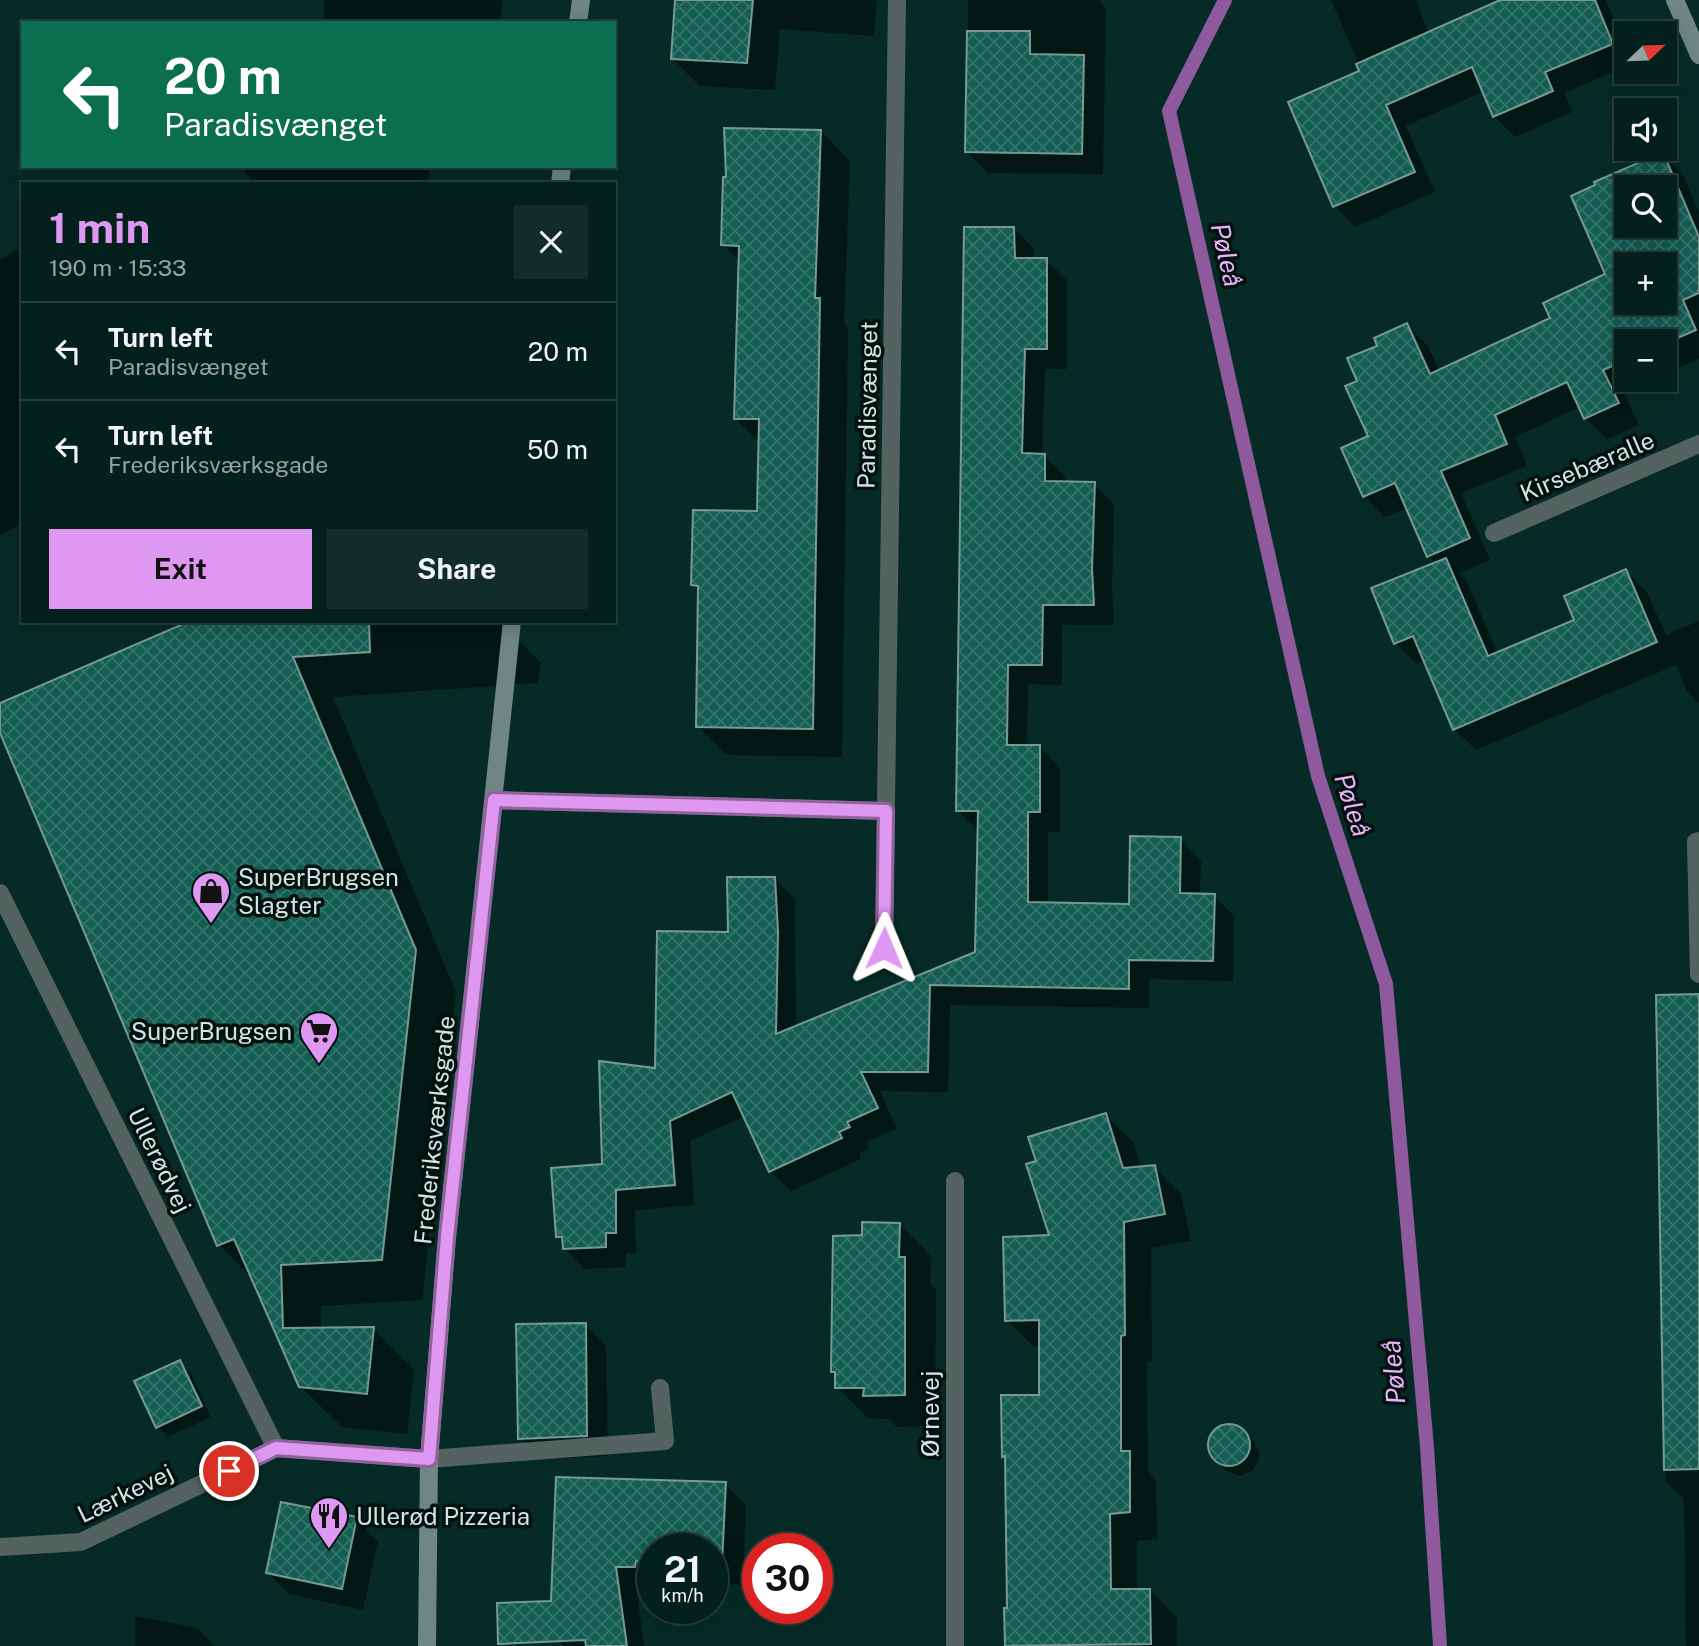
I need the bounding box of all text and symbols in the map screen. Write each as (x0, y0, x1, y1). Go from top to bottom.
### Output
north arrow (1614, 21, 1676, 84)
map controls (1614, 21, 1677, 392)
text: 20 m (164, 47, 282, 105)
icon: left (49, 49, 140, 140)
button: sound (1614, 98, 1677, 161)
text: Paradisvænget (164, 106, 387, 143)
button: search (1614, 175, 1677, 238)
text: 1 min (49, 203, 150, 252)
button: close (514, 205, 588, 279)
water label: Pøleå (1205, 220, 1249, 290)
button: + (1614, 252, 1677, 315)
text: 190 m · 15:33 (49, 254, 187, 281)
street label: Paradisvænget (852, 321, 882, 489)
text: Turn left (108, 322, 213, 353)
button: − (1614, 329, 1677, 392)
icon: left (49, 332, 87, 370)
text: 20 m (528, 336, 588, 367)
text: Paradisvænget (108, 353, 269, 380)
text: Turn left (108, 420, 213, 451)
street label: Kirsebæralle (1516, 425, 1658, 507)
icon: left (49, 430, 87, 468)
text: 50 m (527, 434, 588, 465)
text: Frederiksværksgade (108, 451, 328, 478)
button: Exit (49, 529, 312, 609)
button: Share (326, 529, 588, 609)
water label: Pøleå (1328, 769, 1378, 841)
place label: SuperBrugsen Slagter (238, 863, 399, 919)
shop icon: SuperBrugsen Slagter (190, 870, 232, 925)
position arrow (847, 911, 921, 985)
supermarket icon: SuperBrugsen (298, 1010, 340, 1065)
street label: Frederiksværksgade (408, 1014, 460, 1246)
place label: SuperBrugsen (131, 1017, 292, 1045)
street label: Ullerødvej (123, 1103, 197, 1217)
water label: Pøleå (1375, 1338, 1411, 1406)
street label: Ørnevej (916, 1371, 944, 1457)
pin (199, 1441, 259, 1501)
icon: arrive (210, 1452, 248, 1490)
street label: Lærkevej (73, 1458, 177, 1528)
restaurant icon: Ullerød Pizzeria (308, 1495, 350, 1550)
place label: Ullerød Pizzeria (356, 1502, 530, 1530)
speed limit sign: 30 (742, 1533, 833, 1624)
text: 21 (664, 1549, 701, 1590)
text: km/h (661, 1585, 704, 1606)

